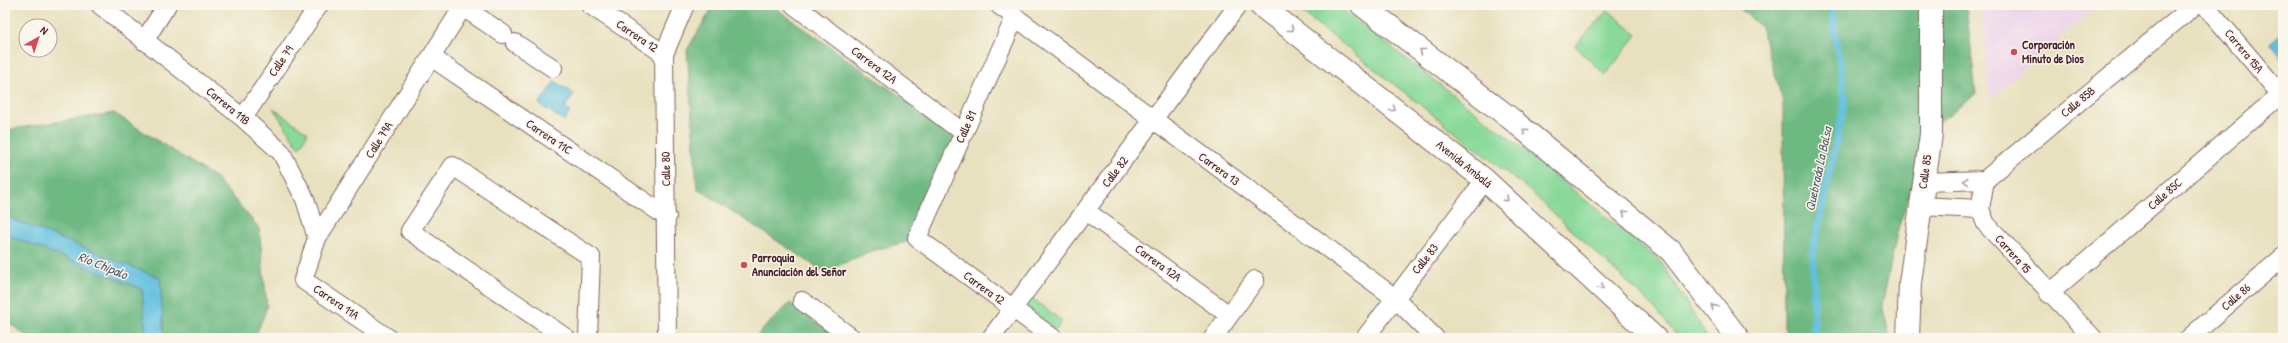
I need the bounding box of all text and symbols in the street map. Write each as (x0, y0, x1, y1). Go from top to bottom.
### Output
street label: Carrera 12 (613, 15, 662, 56)
north arrow (18, 18, 58, 58)
text: N (38, 23, 51, 38)
one-way arrow (1286, 24, 1293, 31)
street label: Carrera 15A (2221, 25, 2268, 76)
place label: Corporación Minuto de Dios (2022, 36, 2084, 67)
street label: Calle 79 (264, 41, 298, 80)
street label: Carrera 12A (848, 42, 901, 87)
marker: Corporación Minuto de Dios (2009, 47, 2019, 57)
one-way arrow (1420, 49, 1427, 56)
street label: Calle 85B (2057, 82, 2099, 121)
street label: Carrera 11B (203, 83, 254, 129)
one-way arrow (1389, 104, 1396, 111)
street label: Calle 81 (951, 108, 980, 146)
street label: Carrera 11C (523, 115, 576, 159)
street label: Calle 79A (361, 118, 397, 161)
water label: Quebrada La Balsa (1800, 123, 1836, 213)
one-way arrow (1522, 128, 1529, 135)
street label: Avenida Ambalá (1433, 136, 1496, 192)
street label: Carrera 13 (1195, 148, 1243, 189)
street label: Calle 80 (657, 152, 674, 186)
street label: Calle 82 (1097, 152, 1132, 191)
street label: Calle 85 (1914, 154, 1935, 190)
street label: Calle 85C (2144, 174, 2186, 213)
one-way arrow (1963, 176, 1969, 185)
one-way arrow (1501, 194, 1509, 202)
one-way arrow (1622, 211, 1630, 218)
street label: Carrera 15 (1991, 231, 2035, 277)
street label: Carrera 12A (1132, 240, 1185, 285)
street label: Calle 83 (1407, 240, 1442, 278)
water label: Río Chipalo (75, 247, 132, 285)
place label: Parroquia Anunciación del Señor (752, 249, 847, 280)
marker: Parroquia Anunciación del Señor (739, 260, 749, 270)
street label: Carrera 12 (960, 267, 1009, 309)
street label: Calle 86 (2217, 279, 2254, 314)
street label: Carrera 11A (310, 280, 363, 323)
one-way arrow (1596, 283, 1604, 290)
one-way arrow (1712, 305, 1719, 312)

